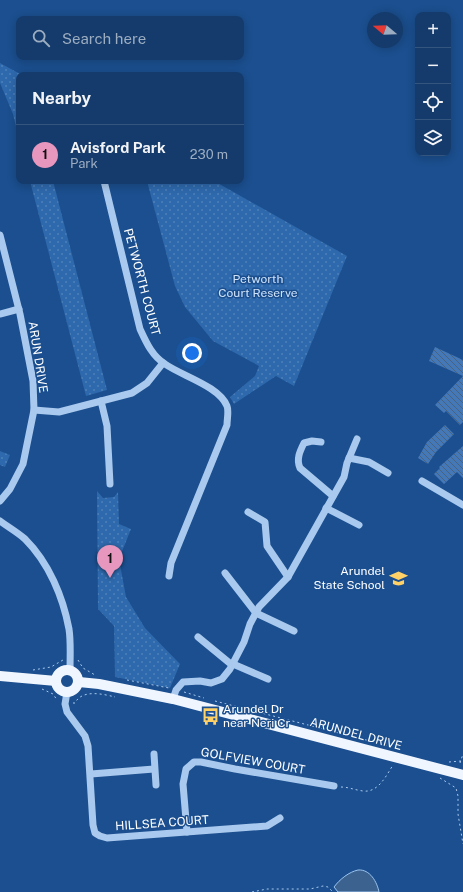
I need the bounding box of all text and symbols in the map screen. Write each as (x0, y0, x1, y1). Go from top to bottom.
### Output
north arrow (367, 12, 403, 48)
map controls (415, 12, 451, 156)
button: + (415, 12, 451, 48)
search box (16, 16, 244, 60)
icon: search (30, 27, 52, 49)
text: Search here (62, 30, 146, 47)
button: − (415, 48, 451, 84)
button: locate (415, 84, 451, 120)
text: Nearby (32, 88, 91, 108)
button: layers (415, 120, 451, 156)
text: Avisford Park (70, 139, 166, 156)
text: 1 (42, 147, 48, 162)
text: 230 m (190, 147, 228, 162)
text: Park (70, 156, 98, 171)
street label: PETWORTH COURT (121, 227, 163, 337)
park label: Petworth Court Reserve (218, 272, 298, 300)
street label: ARUN DRIVE (25, 320, 51, 394)
your location (182, 343, 202, 363)
pin: 1 (97, 545, 123, 578)
place label: Arundel State School (313, 564, 385, 592)
school or university icon: Arundel State School (388, 568, 408, 588)
place label: Arundel Dr near Neri Cr (223, 702, 290, 730)
bus stop icon: Arundel Dr near Neri Cr (200, 706, 220, 726)
street label: ARUNDEL DRIVE (308, 715, 404, 753)
street label: GOLFVIEW COURT (200, 745, 306, 777)
street label: HILLSEA COURT (115, 813, 209, 833)

